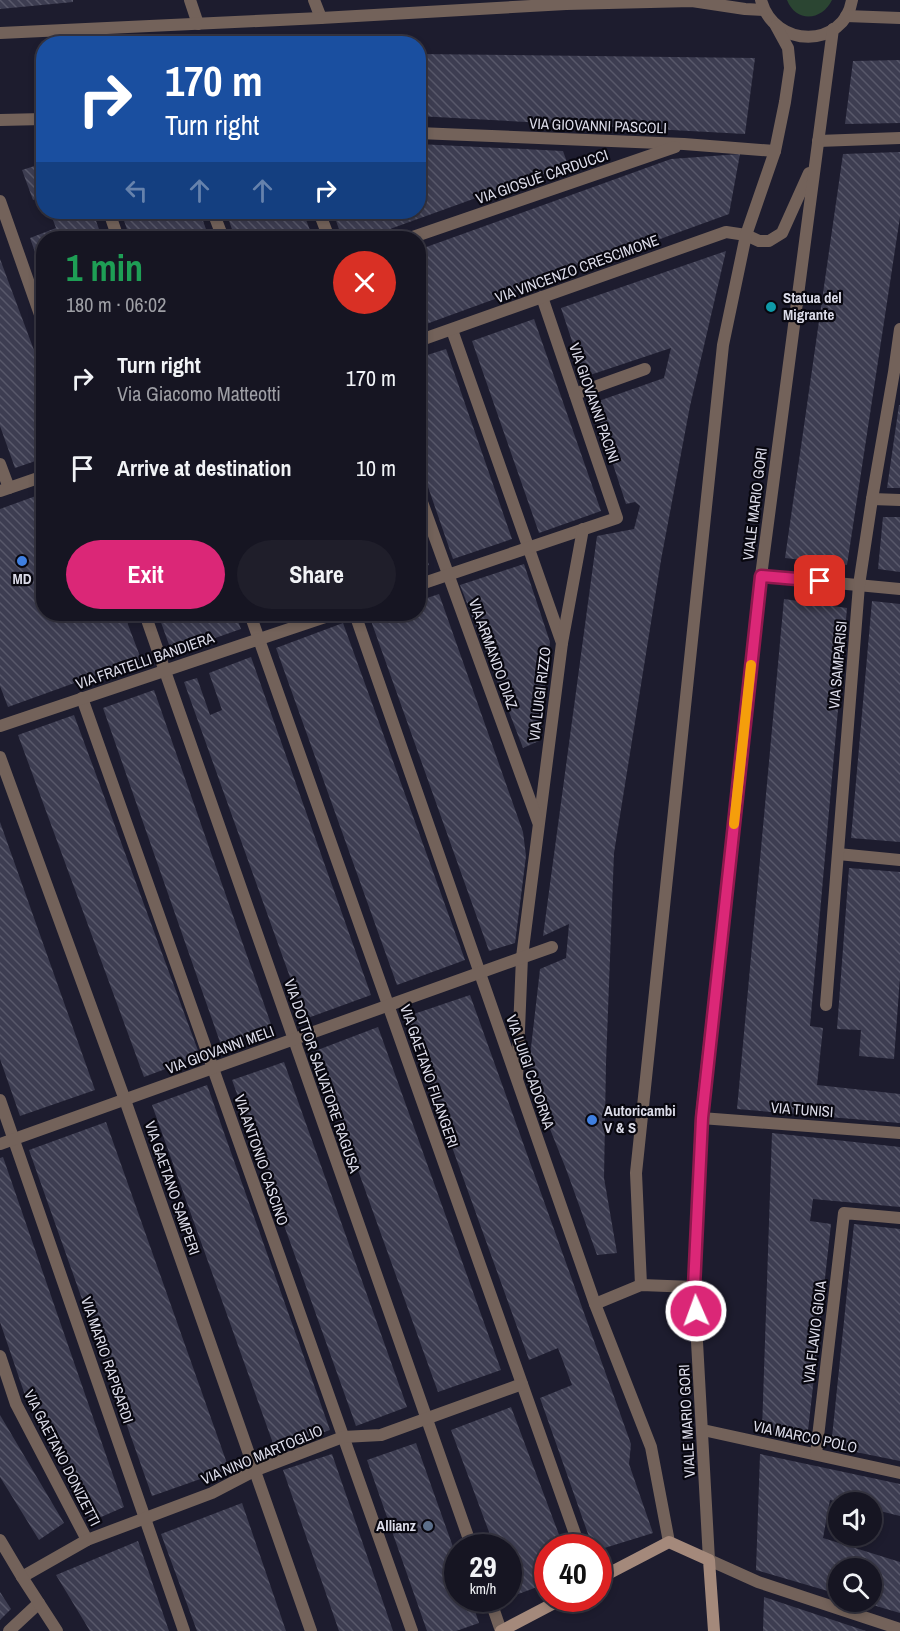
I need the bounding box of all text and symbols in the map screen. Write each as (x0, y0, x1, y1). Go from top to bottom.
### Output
text: 170 m (165, 53, 263, 109)
icon: right (66, 60, 144, 138)
text: Turn right (165, 107, 259, 143)
street label: VIA GIOVANNI PASCOLI (529, 113, 667, 138)
street label: VIA GIOSUÈ CARDUCCI (473, 144, 611, 209)
icon: left (120, 174, 153, 207)
icon: ahead (183, 174, 216, 207)
icon: ahead (246, 174, 279, 207)
icon: right (309, 174, 342, 207)
street label: VIA VINCENZO CRESCIMONE (492, 229, 662, 308)
text: 1 min (66, 244, 143, 292)
button: close (333, 251, 396, 314)
place label: Statua del Migrante (783, 287, 842, 325)
text: 180 m · 06:02 (66, 291, 166, 318)
marker: Statua del Migrante (764, 300, 778, 314)
street label: VIA GIOVANNI PACINI (564, 340, 625, 466)
text: Turn right (117, 350, 201, 380)
icon: right (66, 362, 99, 395)
text: 170 m (346, 363, 396, 393)
text: Via Giacomo Matteotti (117, 380, 281, 407)
street label: VIALE MARIO GORI (737, 446, 772, 562)
icon: arrive (66, 452, 99, 485)
text: Arrive at destination (117, 453, 291, 483)
text: 10 m (356, 453, 396, 483)
button: Exit (66, 540, 225, 609)
button: Share (237, 540, 396, 609)
marker: MD (15, 554, 29, 568)
pin (794, 555, 845, 606)
icon: arrive (803, 564, 836, 597)
place label: MD (12, 568, 32, 589)
street label: VIA ARMANDO DIAZ (464, 596, 523, 712)
street label: VIA SAMPARISI (823, 620, 852, 710)
street label: VIA FRATELLI BANDIERA (73, 627, 218, 694)
street label: VIA LUIGI RIZZO (523, 645, 556, 742)
street label: VIA DOTTOR SALVATORE RAGUSA (279, 976, 366, 1176)
street label: VIA GAETANO FILANGERI (395, 1001, 464, 1150)
street label: VIA LUIGI CADORNA (501, 1012, 560, 1133)
street label: VIA GIOVANNI MELI (163, 1020, 277, 1079)
street label: VIA ANTONIO CASCINO (229, 1092, 294, 1228)
street label: VIA TUNISI (770, 1097, 834, 1122)
place label: Autoricambi V & S (604, 1100, 676, 1138)
marker: Autoricambi V & S (585, 1113, 599, 1127)
street label: VIA GAETANO SAMPERI (140, 1118, 205, 1258)
position arrow (664, 1279, 728, 1343)
street label: VIA FLAVIO GIOIA (798, 1279, 831, 1384)
street label: VIA MARIO RAPISARDI (76, 1294, 139, 1426)
street label: VIALE MARIO GORI (673, 1364, 700, 1478)
street label: VIA GAETANO DONIZETTI (19, 1386, 106, 1529)
street label: VIA MARCO POLO (751, 1415, 859, 1458)
street label: VIA NINO MARTOGLIO (198, 1419, 326, 1490)
map controls (828, 1492, 882, 1612)
button: sound (828, 1492, 882, 1546)
place label: Allianz (376, 1515, 416, 1536)
marker: Allianz (421, 1519, 435, 1533)
speed limit sign: 40 (534, 1534, 612, 1612)
text: 29 (469, 1546, 497, 1586)
button: search (828, 1558, 882, 1612)
text: km/h (470, 1578, 496, 1599)

